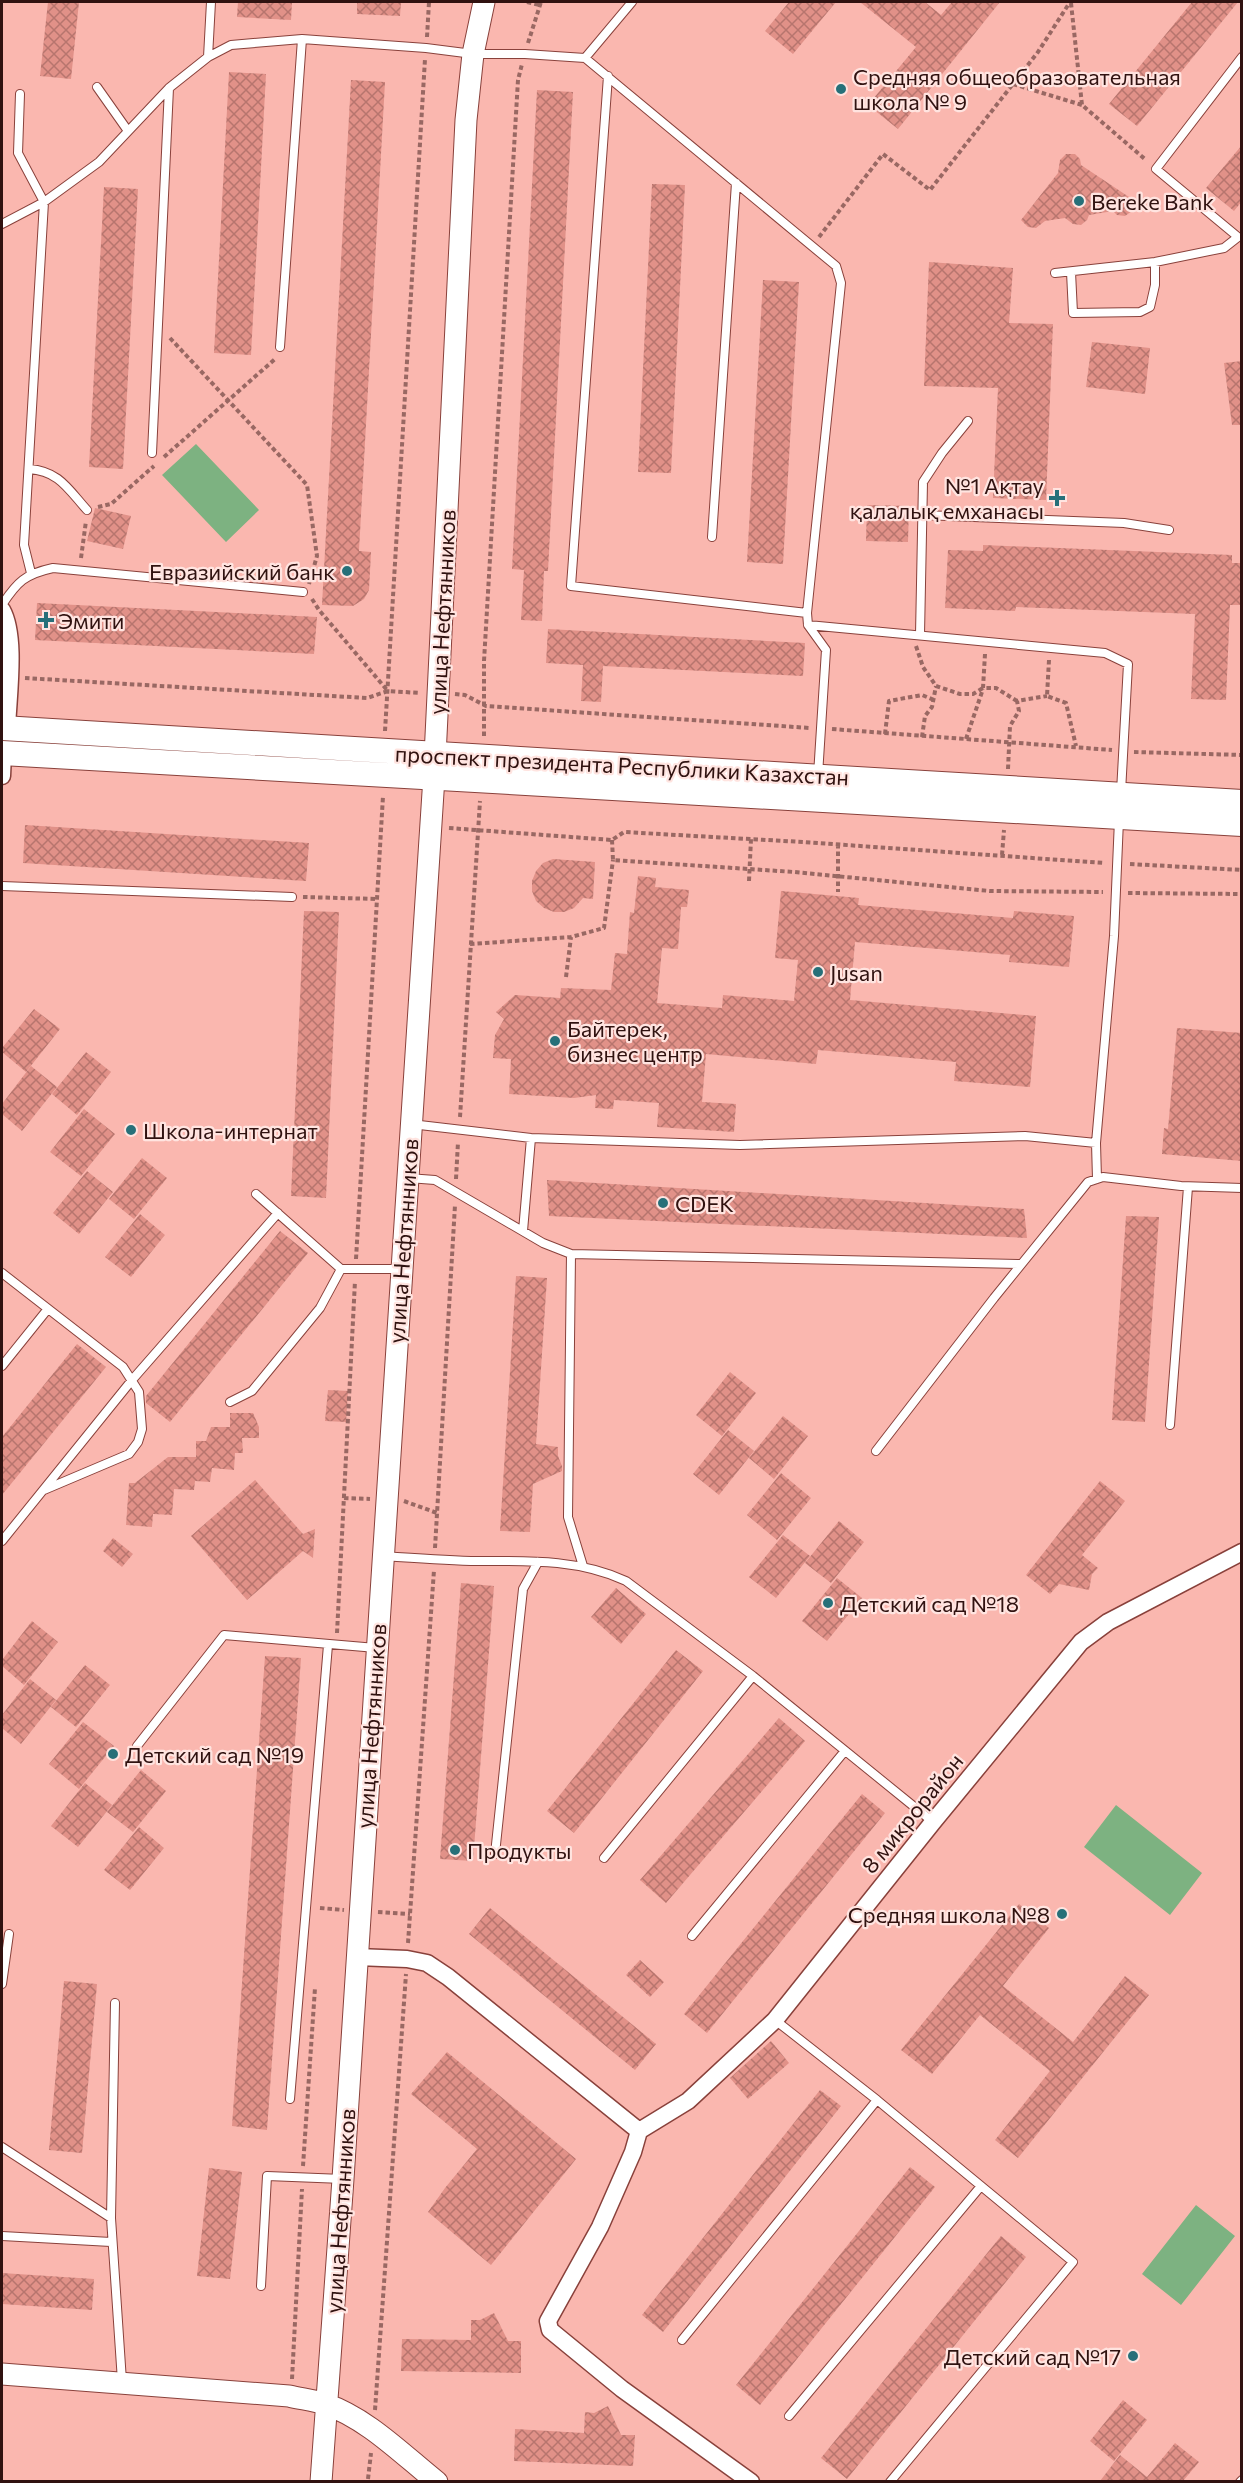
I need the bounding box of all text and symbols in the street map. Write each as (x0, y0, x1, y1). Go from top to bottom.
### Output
place label: Средняя общеобразовательная школа № 9 (853, 63, 1181, 115)
marker: Средняя общеобразовательная школа № 9 (834, 82, 848, 96)
place label: Bereke Bank (1091, 188, 1214, 215)
marker: Bereke Bank (1072, 194, 1086, 208)
place label: №1 Ақтау қалалық емханасы (850, 472, 1044, 524)
marker: №1 Ақтау қалалық емханасы (1048, 489, 1066, 507)
street label: улица Нефтянников (423, 509, 461, 715)
place label: Евразийский банк (149, 558, 335, 585)
marker: Евразийский банк (340, 564, 354, 578)
place label: Эмити (58, 607, 124, 634)
marker: Эмити (39, 613, 53, 627)
street label: проспект президента Республики Казахстан (394, 740, 850, 790)
place label: Jusan (830, 959, 883, 986)
marker: Jusan (811, 965, 825, 979)
place label: Байтерек, бизнес центр (567, 1015, 703, 1067)
marker: Байтерек, бизнес центр (548, 1034, 562, 1048)
place label: Школа-интернат (143, 1117, 318, 1144)
marker: Школа-интернат (124, 1123, 138, 1137)
street label: улица Нефтянников (382, 1138, 424, 1344)
place label: CDEK (675, 1190, 734, 1217)
marker: CDEK (656, 1196, 670, 1210)
place label: Детский сад №18 (840, 1590, 1019, 1617)
marker: Детский сад №18 (821, 1596, 835, 1610)
street label: улица Нефтянников (350, 1623, 392, 1829)
place label: Детский сад №19 (125, 1741, 304, 1768)
marker: Детский сад №19 (106, 1747, 120, 1761)
street label: 8 микрорайон (856, 1748, 968, 1878)
place label: Продукты (467, 1837, 571, 1864)
marker: Продукты (448, 1843, 462, 1857)
place label: Средняя школа №8 (848, 1901, 1050, 1928)
marker: Средняя школа №8 (1055, 1907, 1069, 1921)
street label: улица Нефтянников (319, 2108, 361, 2314)
place label: Детский сад №17 (944, 2343, 1121, 2370)
marker: Детский сад №17 (1126, 2349, 1140, 2363)

